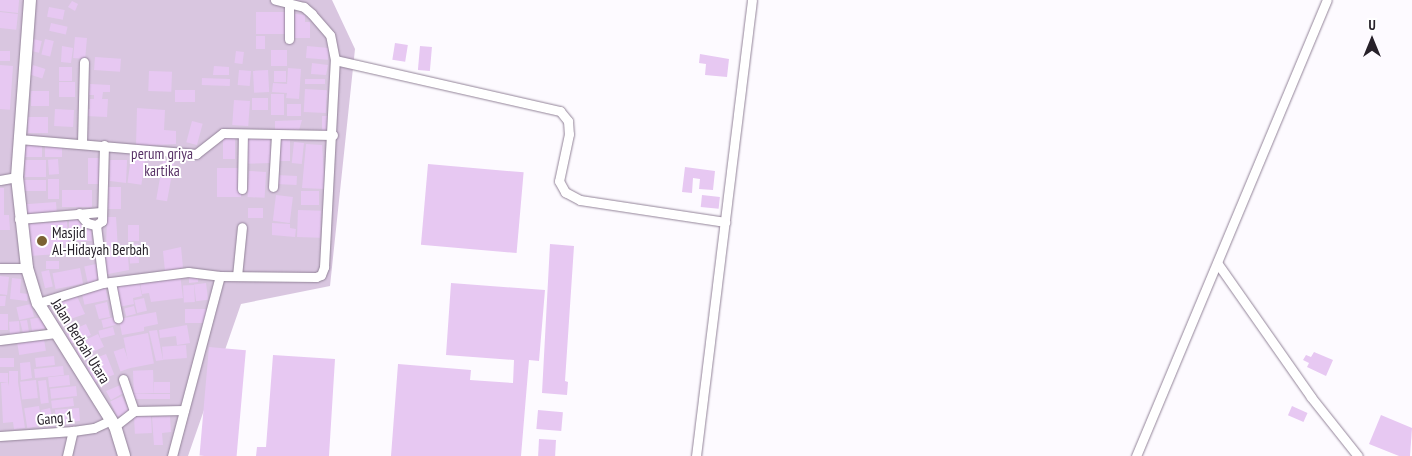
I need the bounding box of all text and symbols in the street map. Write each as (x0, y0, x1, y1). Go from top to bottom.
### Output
north arrow (1347, 15, 1397, 65)
text: U (1368, 16, 1376, 34)
park label: perum griya kartika (131, 144, 193, 179)
place label: Masjid Al-Hidayah Berbah (52, 223, 149, 258)
marker: Masjid Al-Hidayah Berbah (36, 235, 48, 247)
street label: Jalan Berbah Utara (48, 295, 114, 387)
street label: Gang 1 (36, 407, 74, 429)

